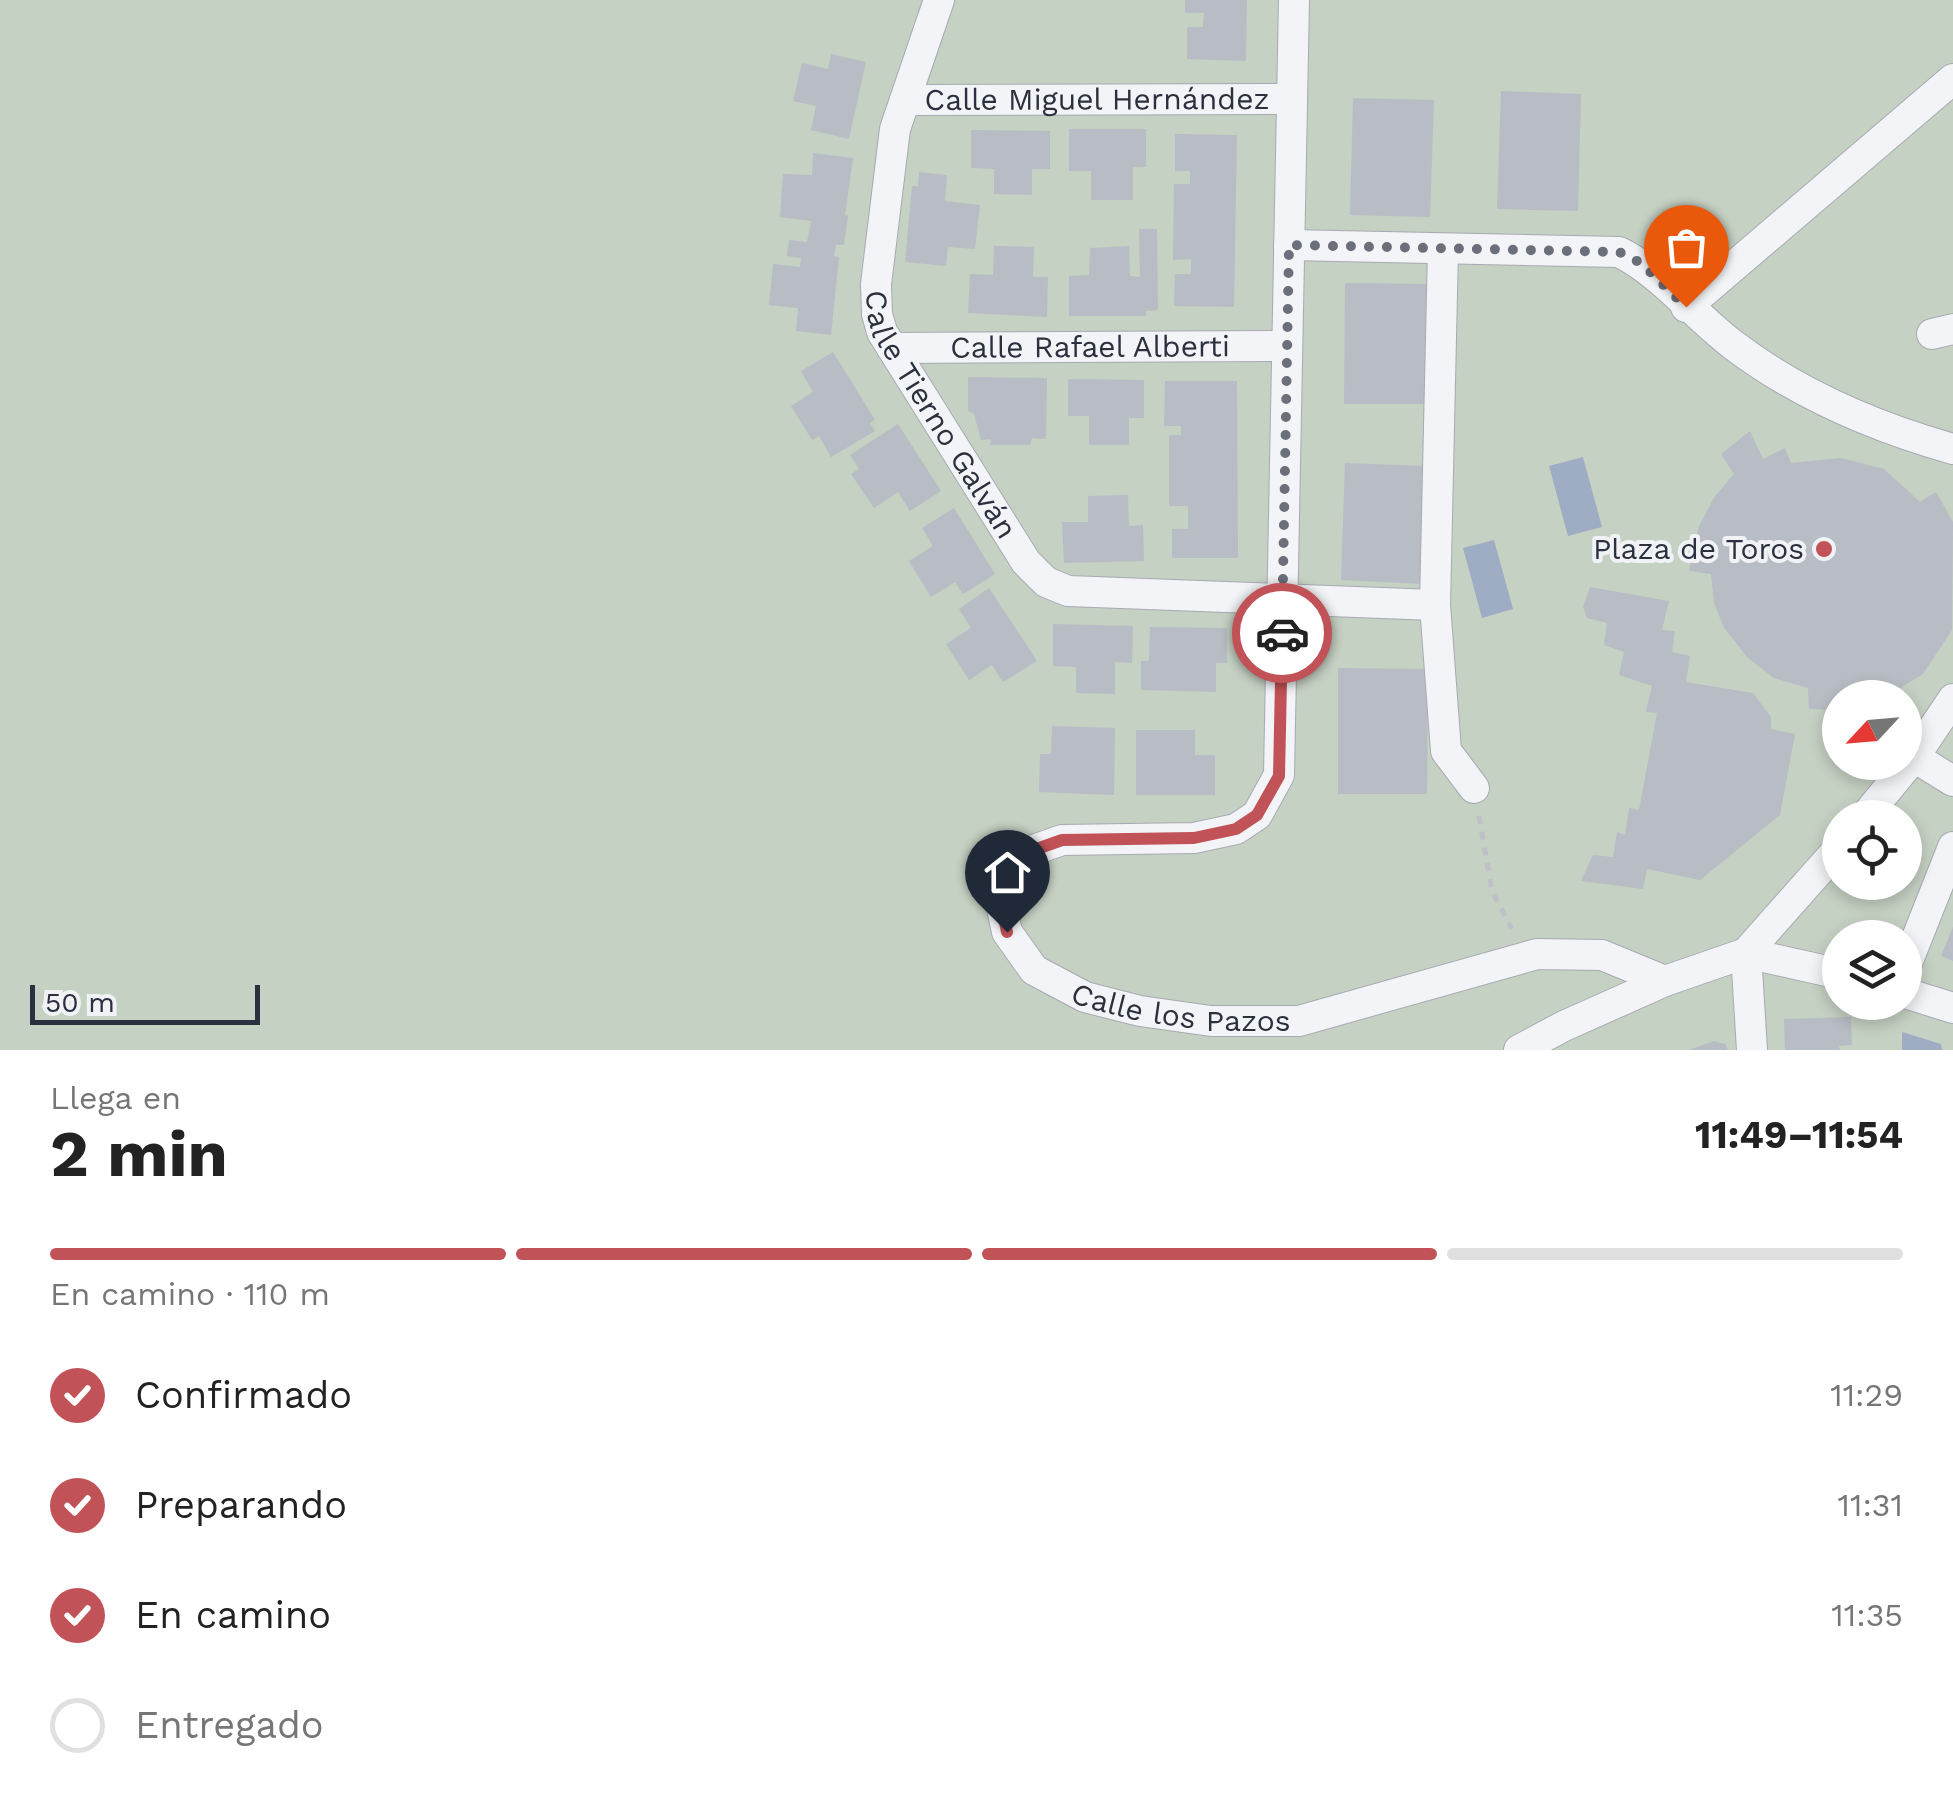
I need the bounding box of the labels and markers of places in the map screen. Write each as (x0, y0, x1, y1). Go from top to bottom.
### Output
pin (1644, 205, 1729, 308)
place label: Plaza de Toros (1593, 531, 1804, 566)
marker: Plaza de Toros (1813, 538, 1835, 560)
pin (965, 830, 1050, 933)

